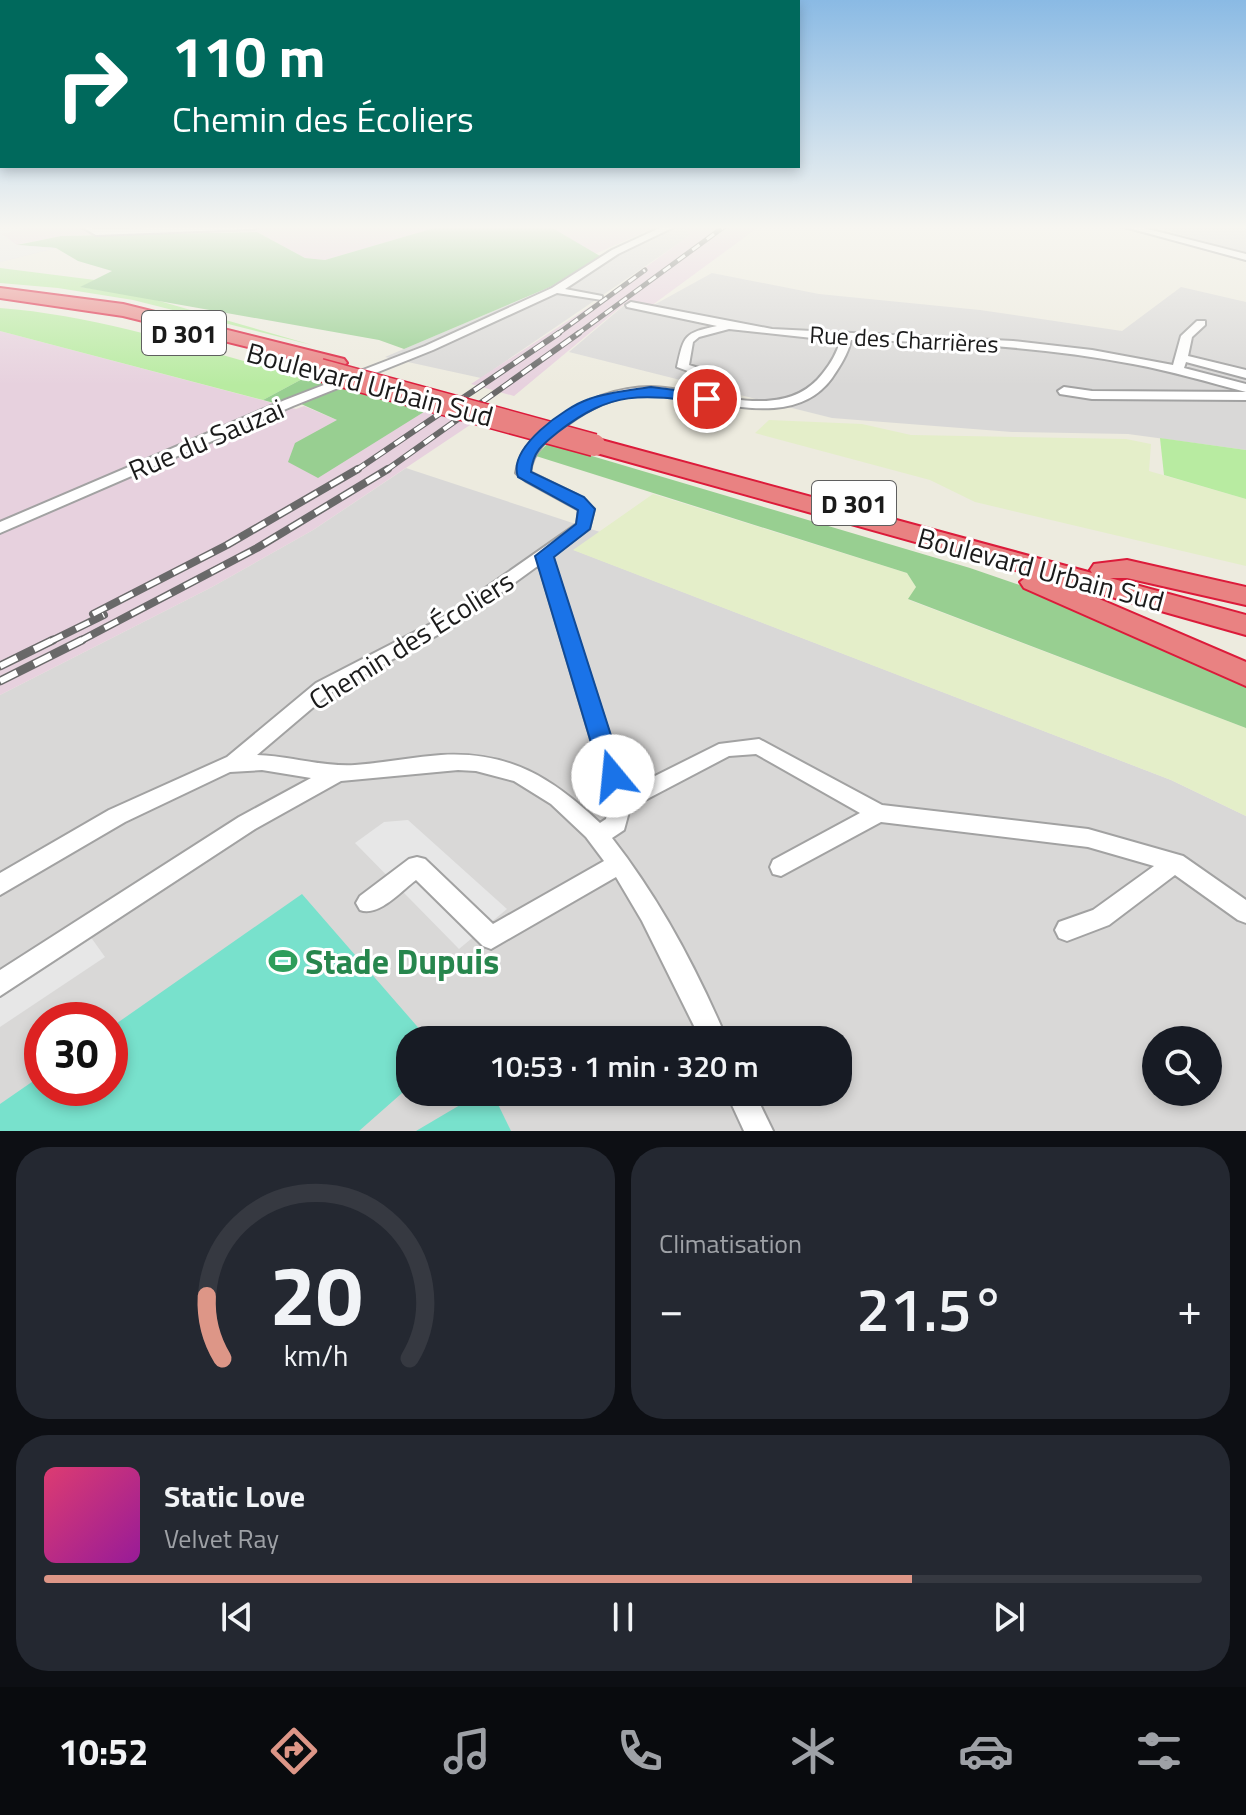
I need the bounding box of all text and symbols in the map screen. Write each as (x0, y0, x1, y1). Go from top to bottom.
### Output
text: 110 m (172, 14, 325, 99)
icon: right (40, 32, 144, 136)
text: Chemin des Écoliers (172, 91, 474, 146)
road number: D 301 (142, 311, 226, 355)
street label: Rue des Charrières (808, 316, 1000, 362)
street label: Boulevard Urbain Sud (242, 330, 498, 438)
pin (673, 365, 741, 433)
icon: arrive (685, 377, 729, 421)
street label: Rue du Sauzai (122, 387, 290, 491)
road number: D 301 (812, 481, 896, 525)
street label: Boulevard Urbain Sud (913, 515, 1169, 623)
street label: Chemin des Écoliers (300, 560, 522, 720)
position arrow (571, 734, 655, 818)
place label: Stade Dupuis (305, 935, 499, 987)
sports icon: Stade Dupuis (268, 946, 298, 976)
speed limit sign: 30 (24, 1002, 128, 1106)
map controls (1142, 1026, 1222, 1106)
button: search (1142, 1026, 1222, 1106)
text: 10:53 · 1 min · 320 m (489, 1043, 759, 1089)
text: Climatisation (659, 1224, 802, 1263)
text: 20 (269, 1231, 362, 1357)
text: 21.5° (856, 1263, 1005, 1354)
text: − (659, 1275, 684, 1342)
text: + (1177, 1275, 1202, 1342)
text: km/h (283, 1334, 348, 1377)
text: Static Love (164, 1473, 305, 1519)
text: Velvet Ray (164, 1519, 279, 1558)
icon: previous (215, 1595, 259, 1639)
icon: pause (601, 1595, 645, 1639)
icon: next (987, 1595, 1031, 1639)
icon: directions (266, 1723, 322, 1779)
icon: music (439, 1723, 495, 1779)
icon: phone (612, 1723, 668, 1779)
icon: climate (785, 1723, 841, 1779)
icon: car (958, 1723, 1014, 1779)
icon: filters (1131, 1723, 1187, 1779)
text: 10:52 (59, 1724, 148, 1779)

